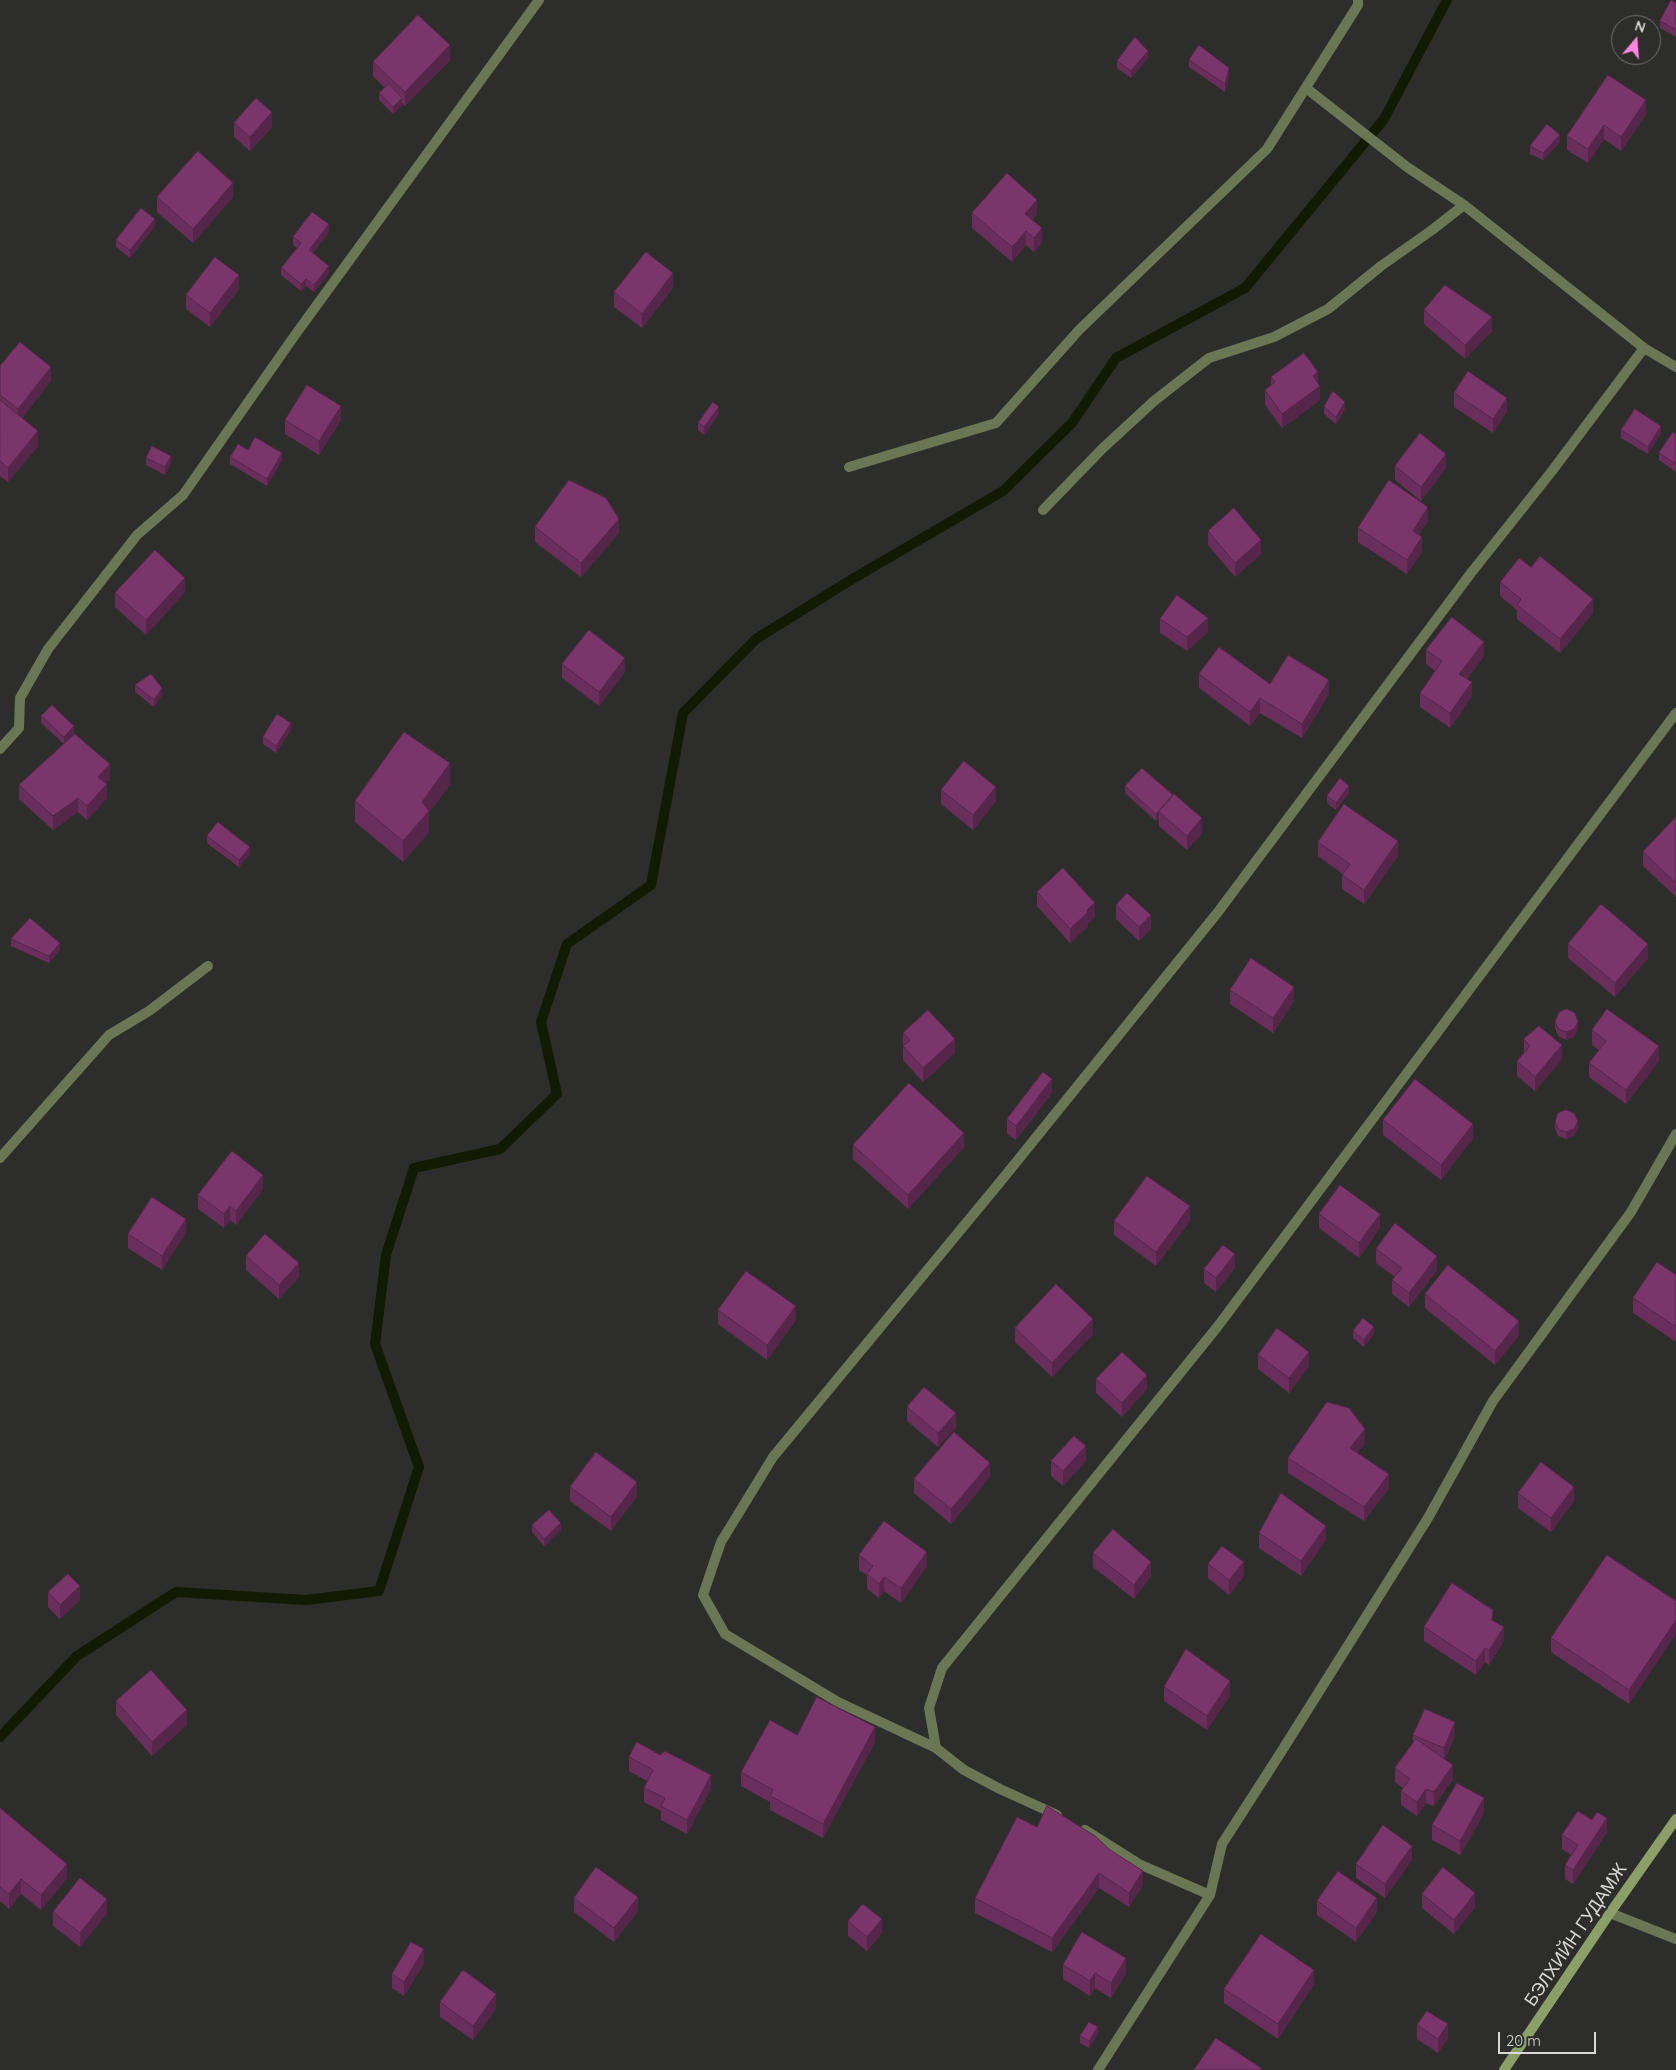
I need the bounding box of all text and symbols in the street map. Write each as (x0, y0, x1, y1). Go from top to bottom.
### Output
north arrow (1611, 15, 1661, 65)
text: N (1633, 17, 1648, 37)
street label: БЭЛХИЙН ГУДАМЖ (1520, 1859, 1632, 2011)
scale bar (1501, 2022, 1598, 2054)
text: 20 m (1506, 2031, 1541, 2050)

